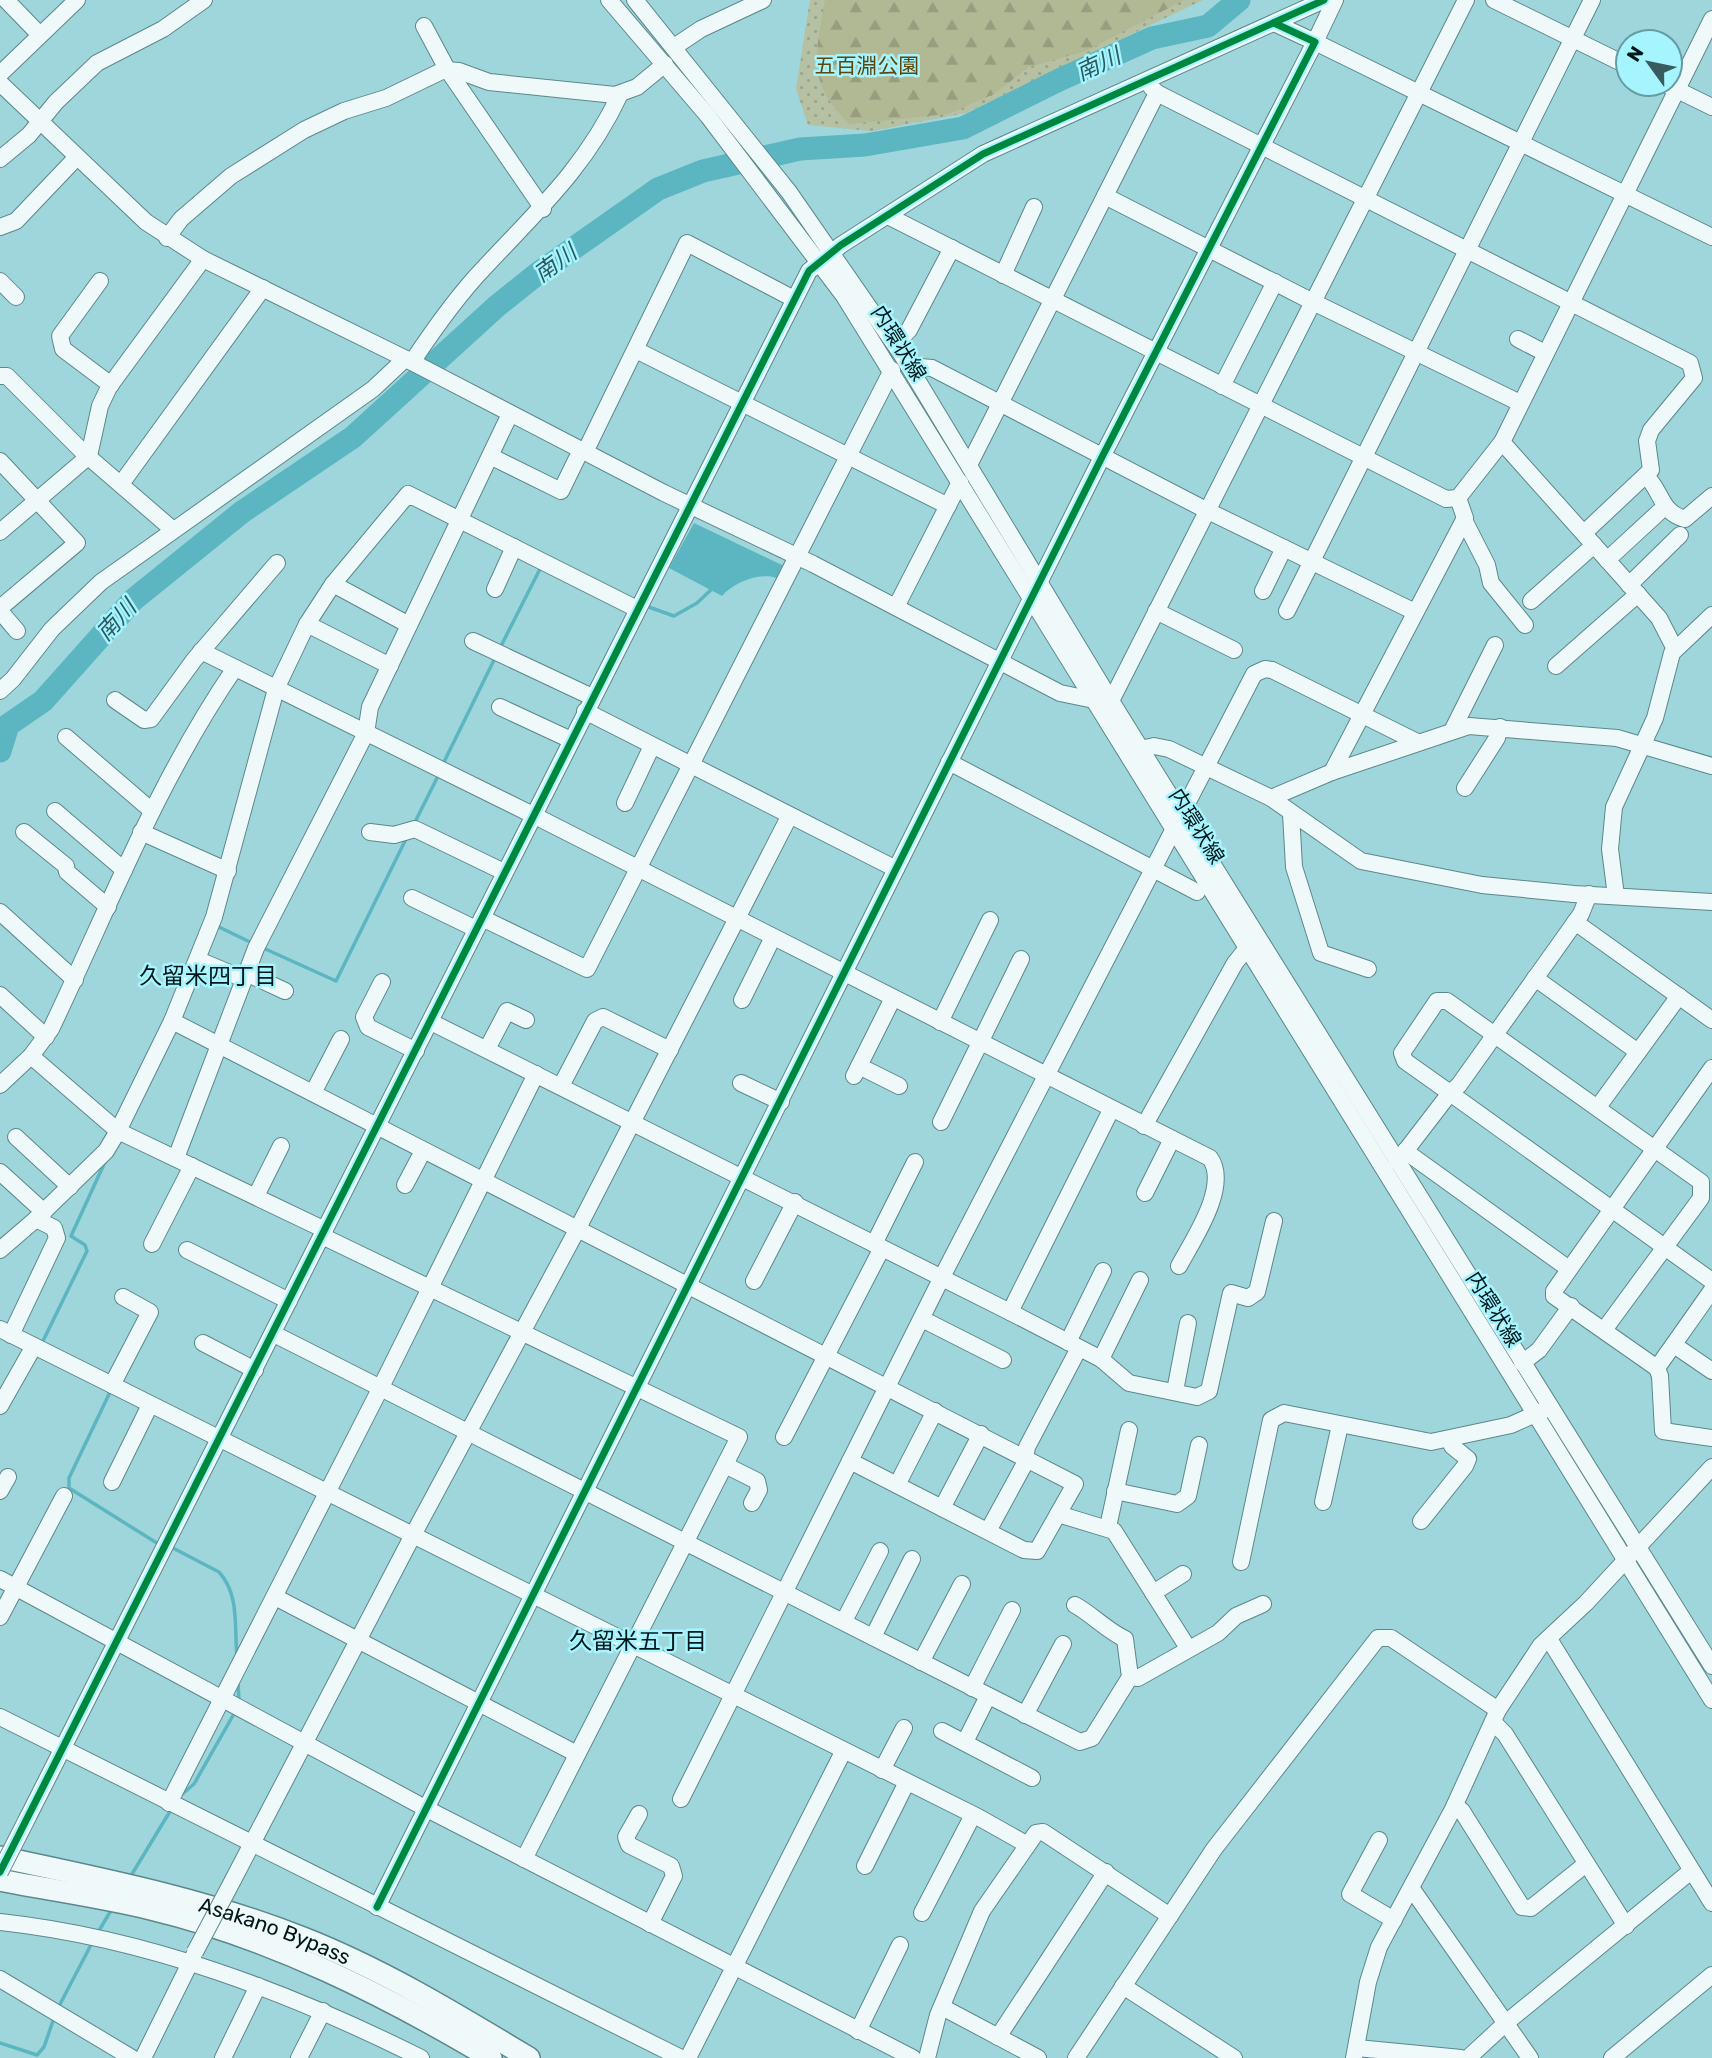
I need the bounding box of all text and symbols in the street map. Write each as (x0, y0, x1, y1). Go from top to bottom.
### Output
north arrow (1614, 28, 1684, 98)
water label: 南川 (1071, 40, 1127, 86)
text: N (1622, 42, 1649, 66)
park label: 五百淵公園 (815, 53, 920, 78)
water label: 南川 (528, 236, 584, 288)
street label: 内環状線 (866, 301, 932, 385)
water label: 南川 (90, 591, 144, 646)
street label: 内環状線 (1164, 784, 1230, 868)
district label: 久留米四丁目 (139, 962, 277, 990)
street label: 内環状線 (1461, 1267, 1527, 1351)
district label: 久留米五丁目 (569, 1627, 707, 1655)
street label: Asakano Bypass (196, 1891, 355, 1969)

